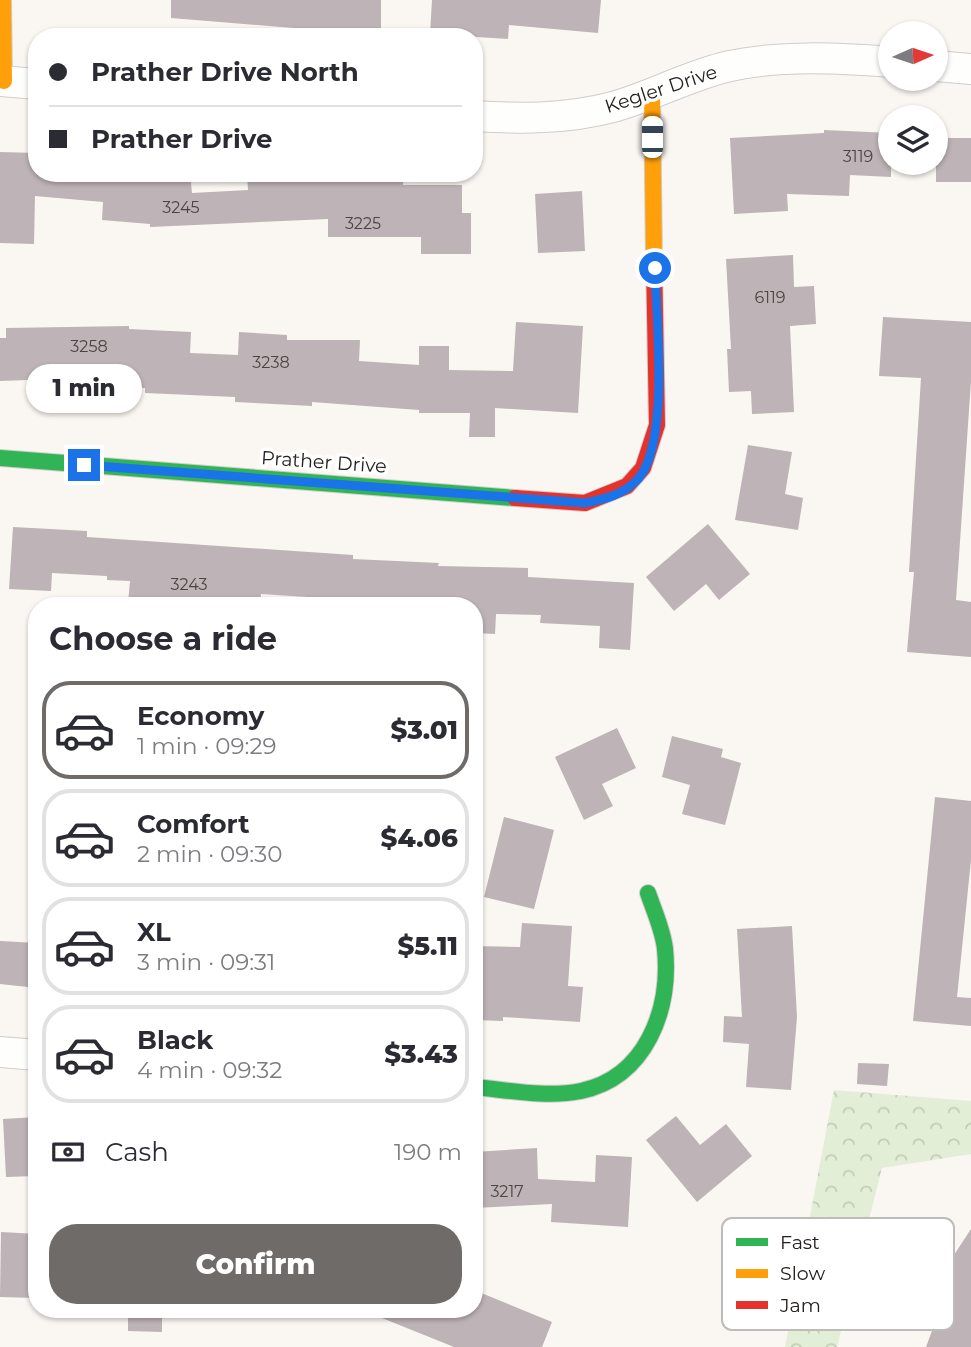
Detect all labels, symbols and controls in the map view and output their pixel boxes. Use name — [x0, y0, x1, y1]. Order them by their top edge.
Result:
north arrow — [878, 21, 948, 91]
map controls — [878, 21, 948, 175]
text: Prather Drive North — [91, 56, 359, 88]
street label: Kegler Drive — [602, 60, 720, 118]
button: layers — [878, 105, 948, 175]
car — [642, 116, 663, 158]
text: Prather Drive — [91, 123, 272, 155]
house number: 3119 — [843, 147, 873, 166]
house number: 3245 — [162, 198, 200, 217]
house number: 3225 — [345, 214, 381, 233]
route start — [639, 252, 671, 284]
house number: 6119 — [754, 288, 786, 307]
house number: 3258 — [70, 337, 108, 356]
house number: 3238 — [252, 353, 290, 372]
callout: 1 min — [26, 364, 142, 412]
text: 1 min — [52, 374, 116, 402]
street label: Prather Drive — [261, 446, 387, 478]
route end — [68, 449, 100, 481]
house number: 3243 — [170, 575, 208, 594]
text: Choose a ride — [49, 619, 277, 658]
icon: car — [53, 699, 116, 762]
text: Economy — [137, 700, 264, 732]
text: $3.01 — [390, 714, 458, 746]
text: 1 min · 09:29 — [137, 732, 277, 760]
icon: car — [53, 807, 116, 870]
text: Comfort — [137, 808, 249, 840]
text: $4.06 — [381, 822, 458, 854]
text: 2 min · 09:30 — [137, 840, 282, 868]
icon: car — [53, 915, 116, 978]
text: XL — [137, 916, 171, 948]
text: $5.11 — [397, 930, 458, 962]
text: 3 min · 09:31 — [137, 948, 275, 976]
icon: car — [53, 1023, 116, 1086]
text: Black — [137, 1024, 213, 1056]
text: $3.43 — [384, 1038, 458, 1070]
text: 4 min · 09:32 — [137, 1056, 282, 1084]
icon: cash — [49, 1133, 87, 1171]
text: Cash — [105, 1136, 169, 1168]
text: 190 m — [394, 1138, 462, 1166]
house number: 3217 — [490, 1182, 524, 1201]
legend — [722, 1218, 954, 1330]
button: Confirm — [49, 1224, 462, 1304]
text: Fast — [780, 1231, 820, 1254]
text: Slow — [780, 1262, 825, 1285]
text: Jam — [779, 1294, 821, 1317]

